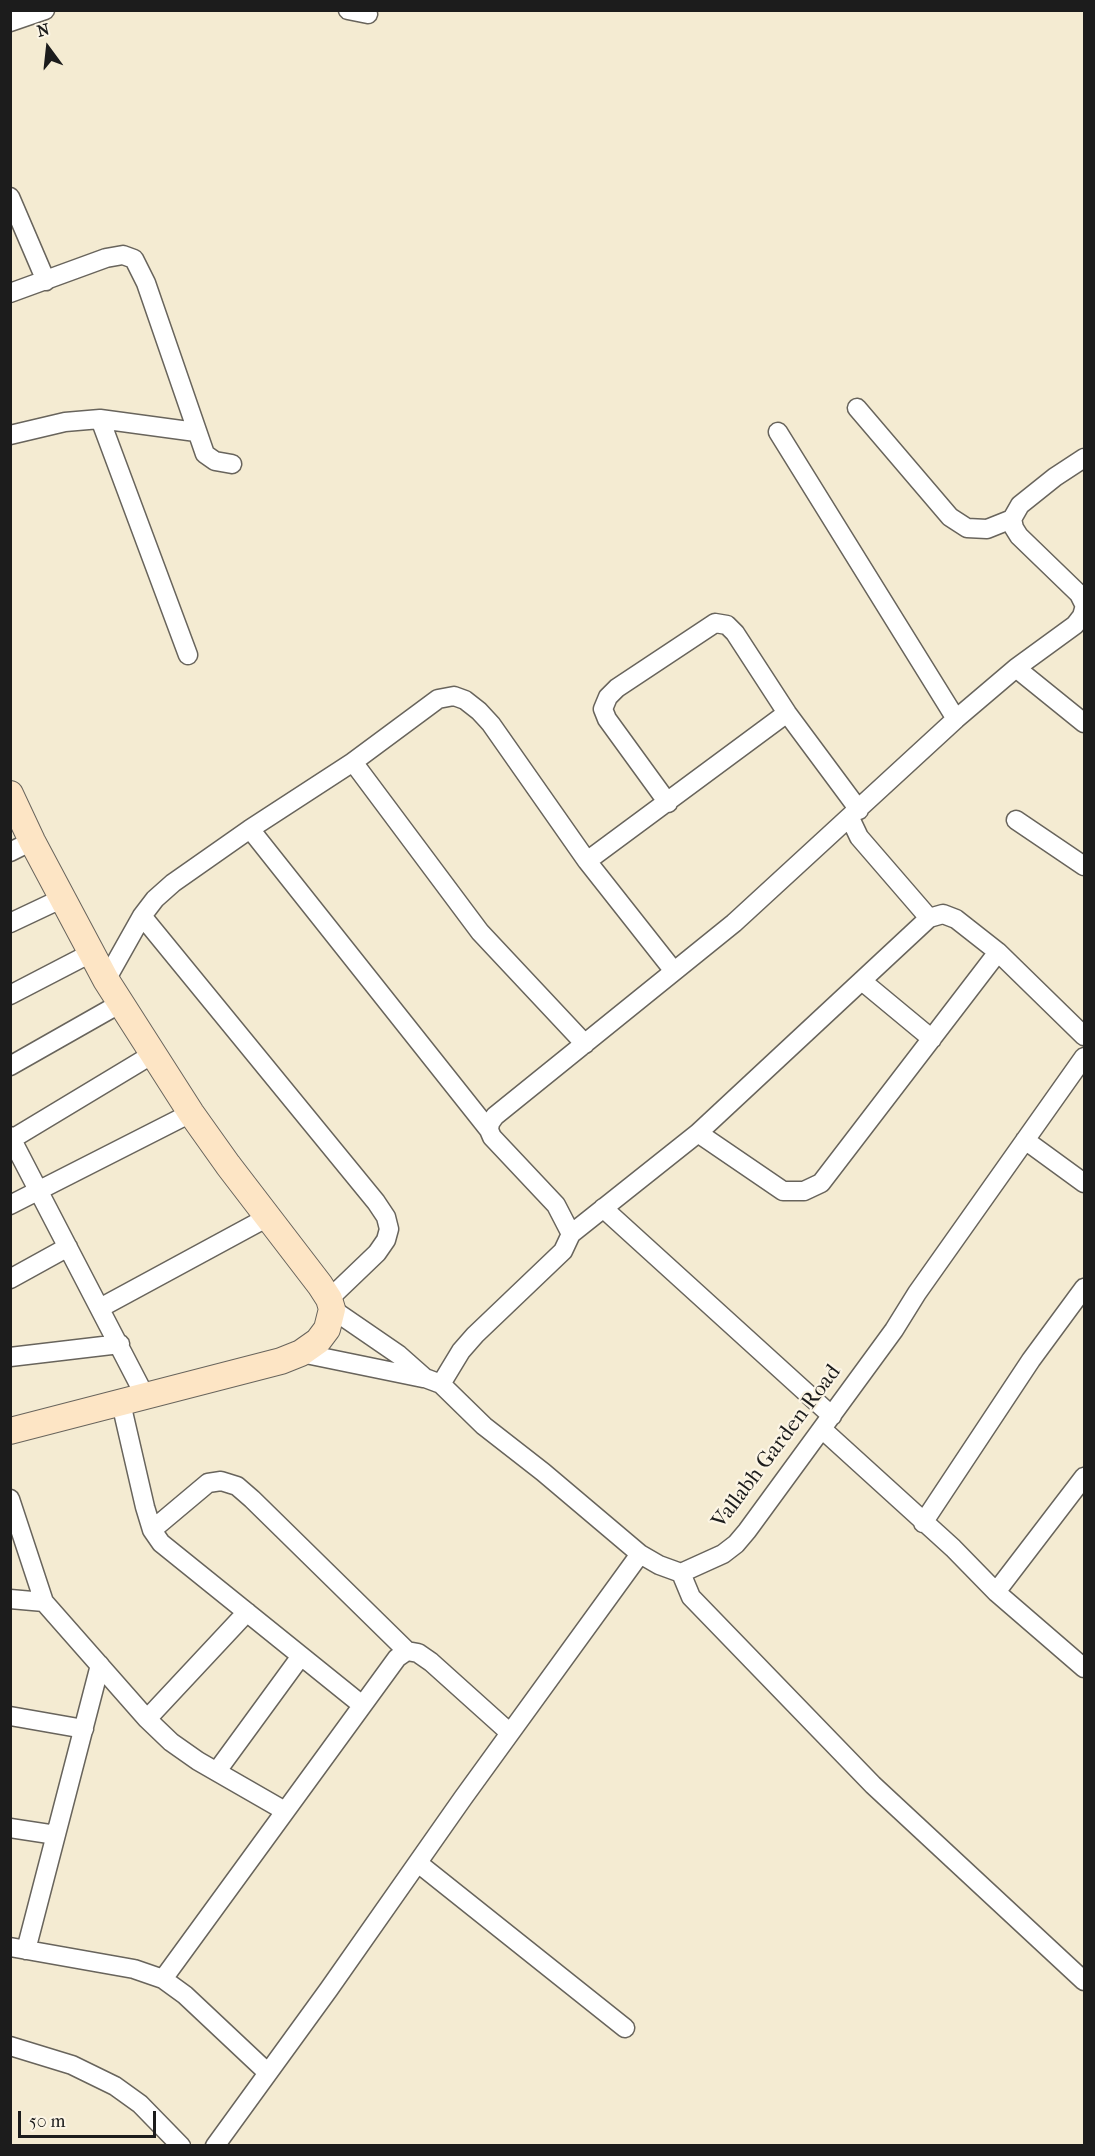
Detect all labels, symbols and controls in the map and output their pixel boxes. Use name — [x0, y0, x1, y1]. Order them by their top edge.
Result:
north arrow — [18, 18, 78, 78]
text: N — [35, 19, 52, 41]
street label: Vallabh Garden Road — [707, 1360, 847, 1534]
scale bar — [21, 2099, 159, 2137]
text: 50 m — [29, 2111, 65, 2132]

